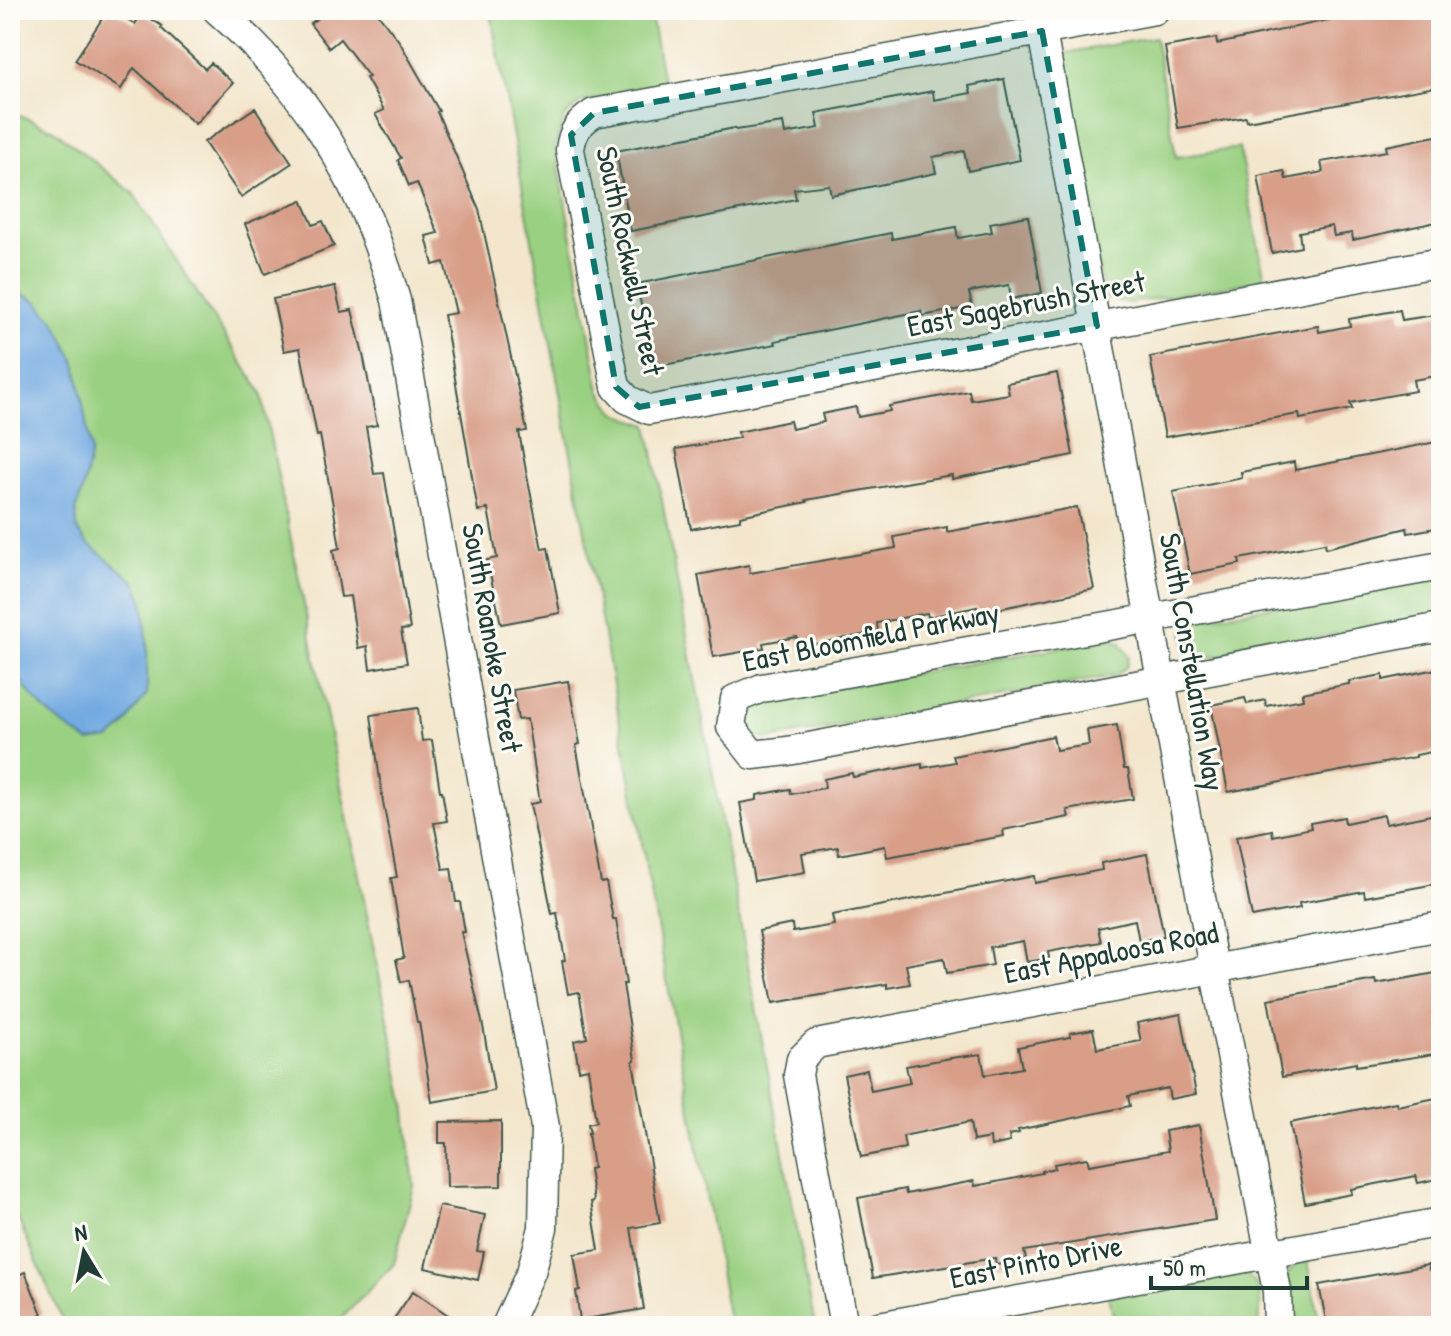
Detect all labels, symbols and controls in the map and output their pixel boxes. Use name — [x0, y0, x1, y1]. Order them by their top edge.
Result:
street label: South Rockwell Street — [587, 143, 675, 380]
street label: East Sagebrush Street — [903, 260, 1149, 346]
street label: South Roanoke Street — [453, 520, 533, 756]
street label: South Constellation Way — [1151, 530, 1235, 794]
street label: East Bloomfield Parkway — [739, 592, 1003, 681]
street label: East Appaloosa Road — [1000, 912, 1222, 992]
north arrow — [44, 1212, 124, 1292]
text: N — [72, 1216, 89, 1248]
street label: East Pinto Drive — [946, 1225, 1125, 1297]
scale bar — [1151, 1240, 1307, 1290]
text: 50 m — [1163, 1251, 1206, 1283]

